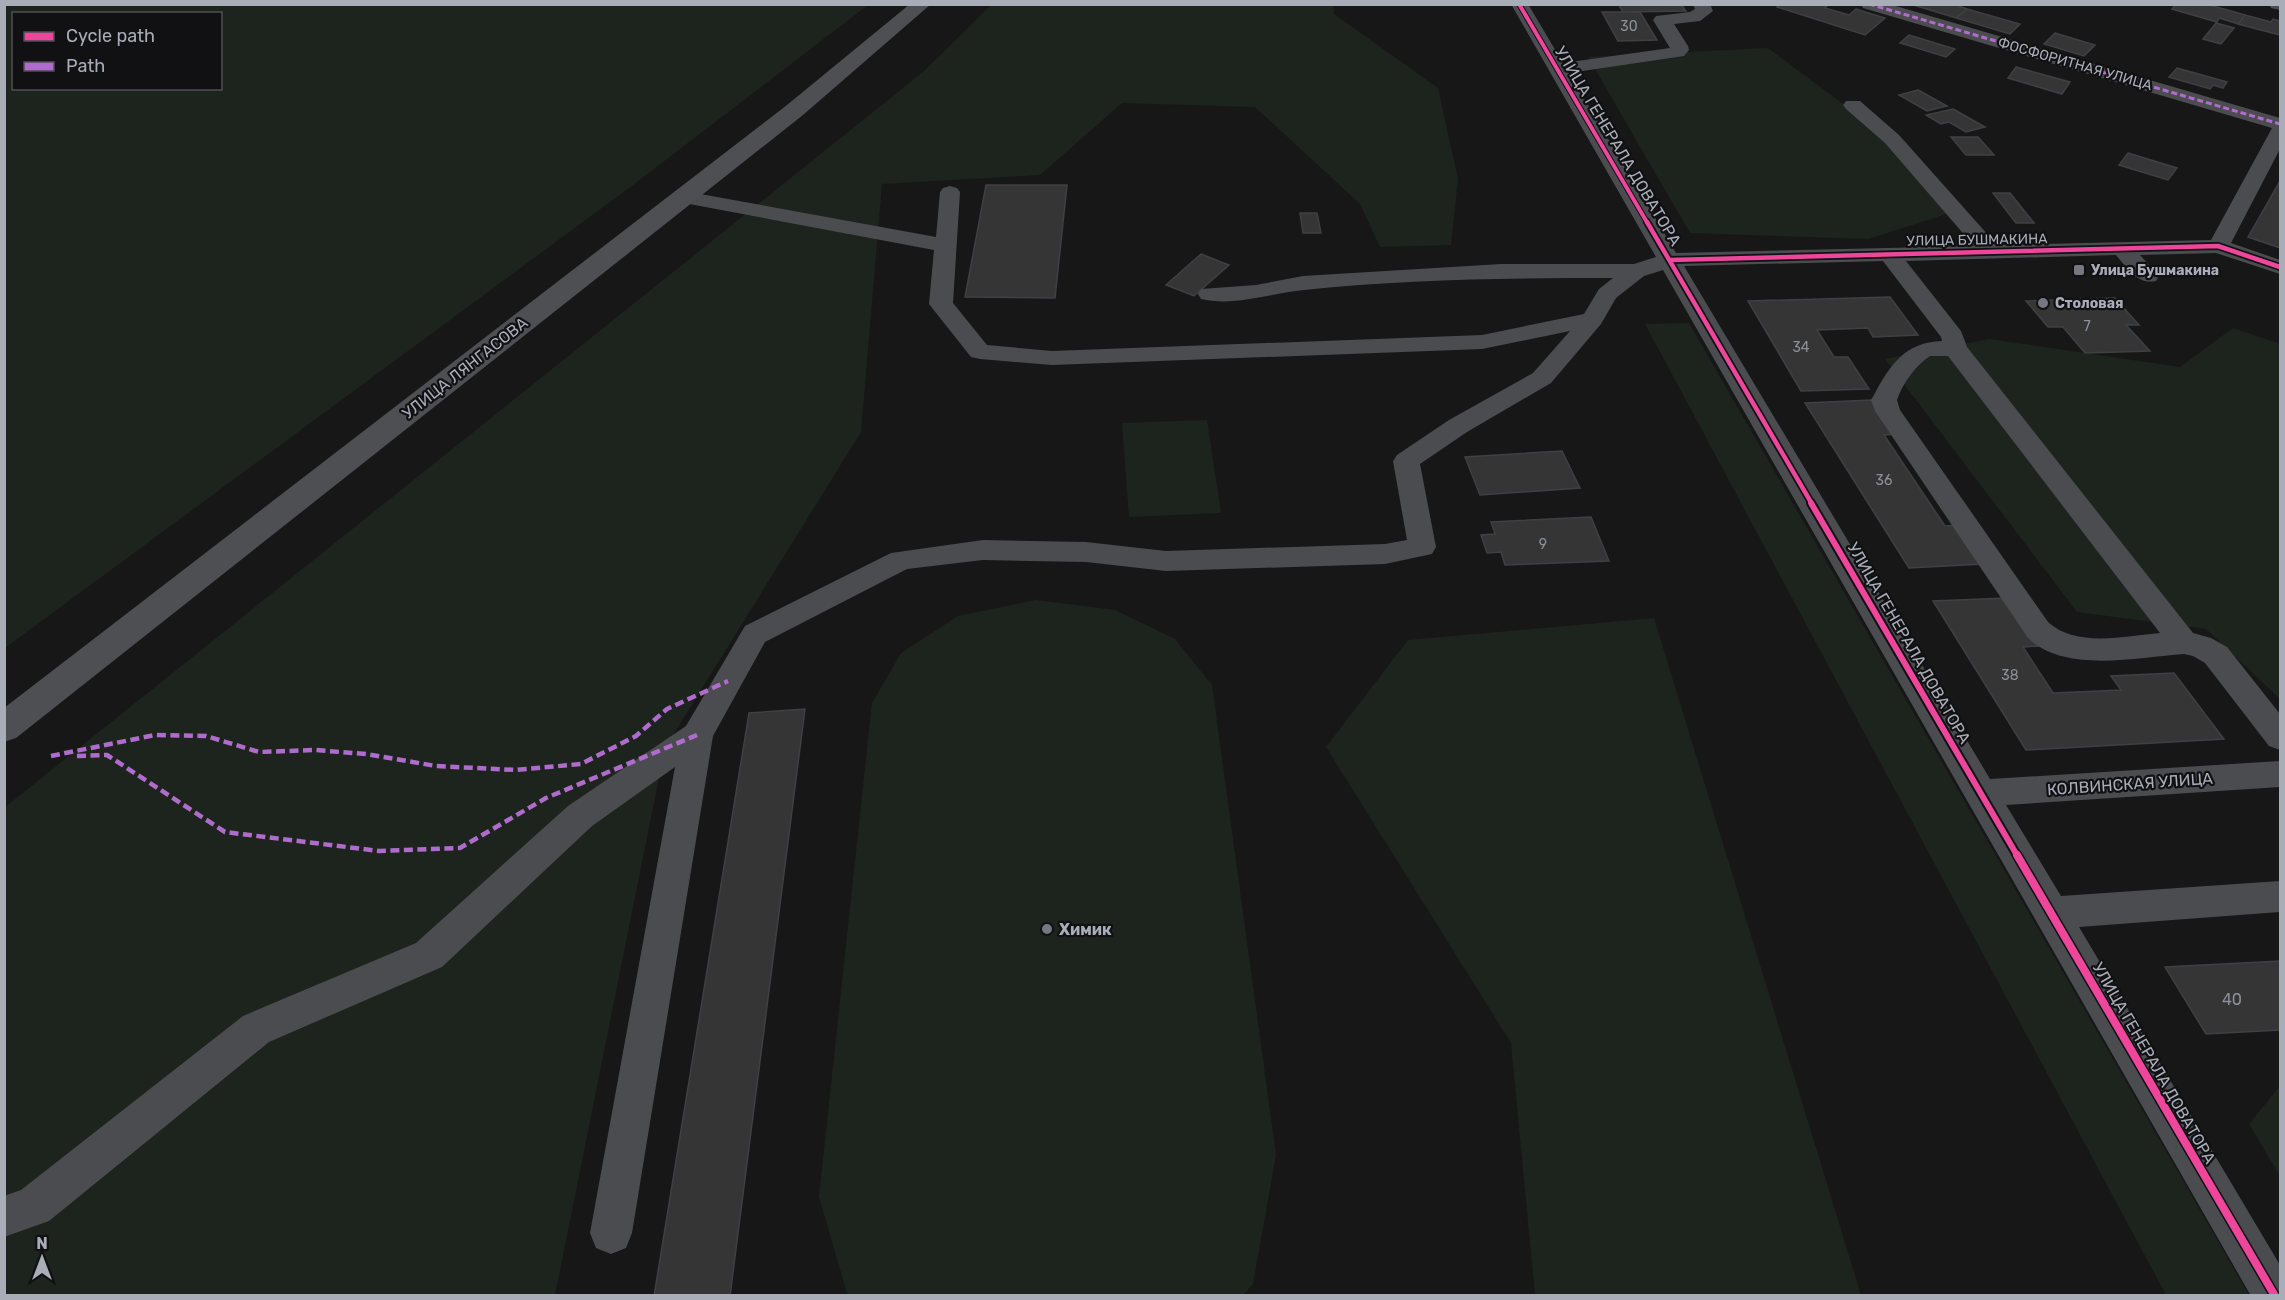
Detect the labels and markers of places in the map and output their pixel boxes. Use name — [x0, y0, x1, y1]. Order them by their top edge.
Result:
place label: Улица Бушмакина — [2091, 262, 2219, 279]
marker: Улица Бушмакина — [2072, 263, 2086, 277]
place label: Столовая — [2055, 295, 2123, 312]
marker: Столовая — [2036, 296, 2050, 310]
place label: Химик — [1059, 920, 1112, 939]
marker: Химик — [1040, 922, 1054, 936]

